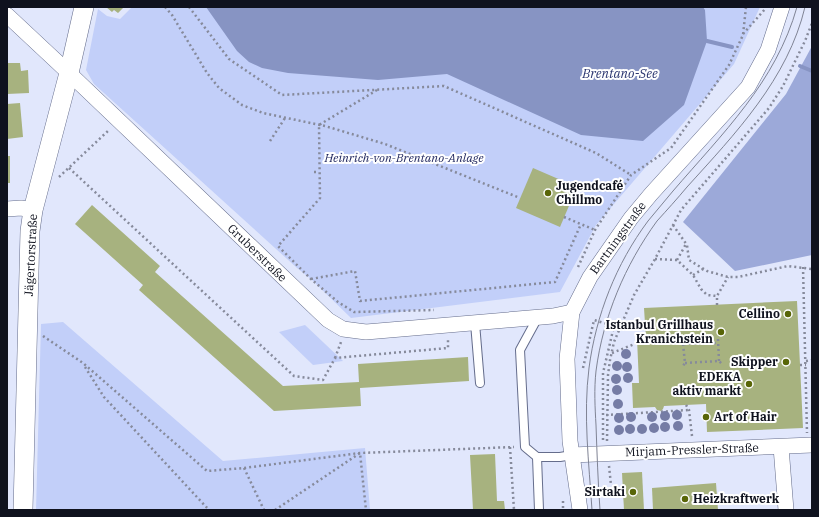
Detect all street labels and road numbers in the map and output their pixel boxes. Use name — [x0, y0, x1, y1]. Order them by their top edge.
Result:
street label: Bartningstraße — [586, 199, 649, 277]
street label: Jägertorstraße — [21, 213, 40, 297]
street label: Gruberstraße — [225, 221, 290, 285]
street label: Mirjam-Pressler-Straße — [625, 440, 759, 459]

